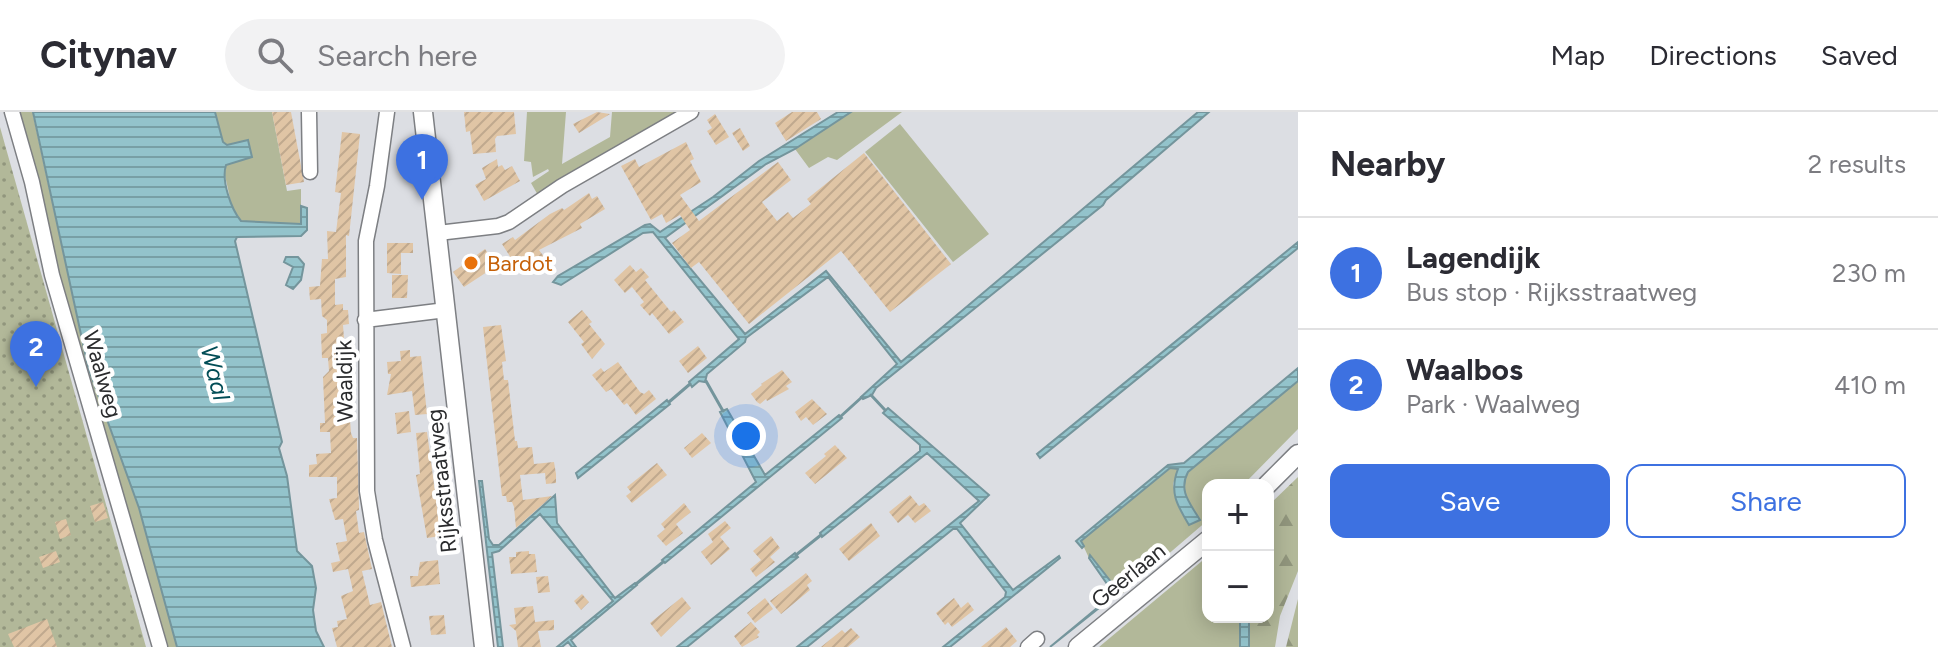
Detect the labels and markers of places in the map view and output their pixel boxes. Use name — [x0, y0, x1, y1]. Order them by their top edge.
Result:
pin: 1 — [396, 134, 448, 200]
place label: Bardot — [487, 250, 553, 277]
marker: Bardot — [462, 254, 480, 272]
pin: 2 — [10, 321, 62, 387]

